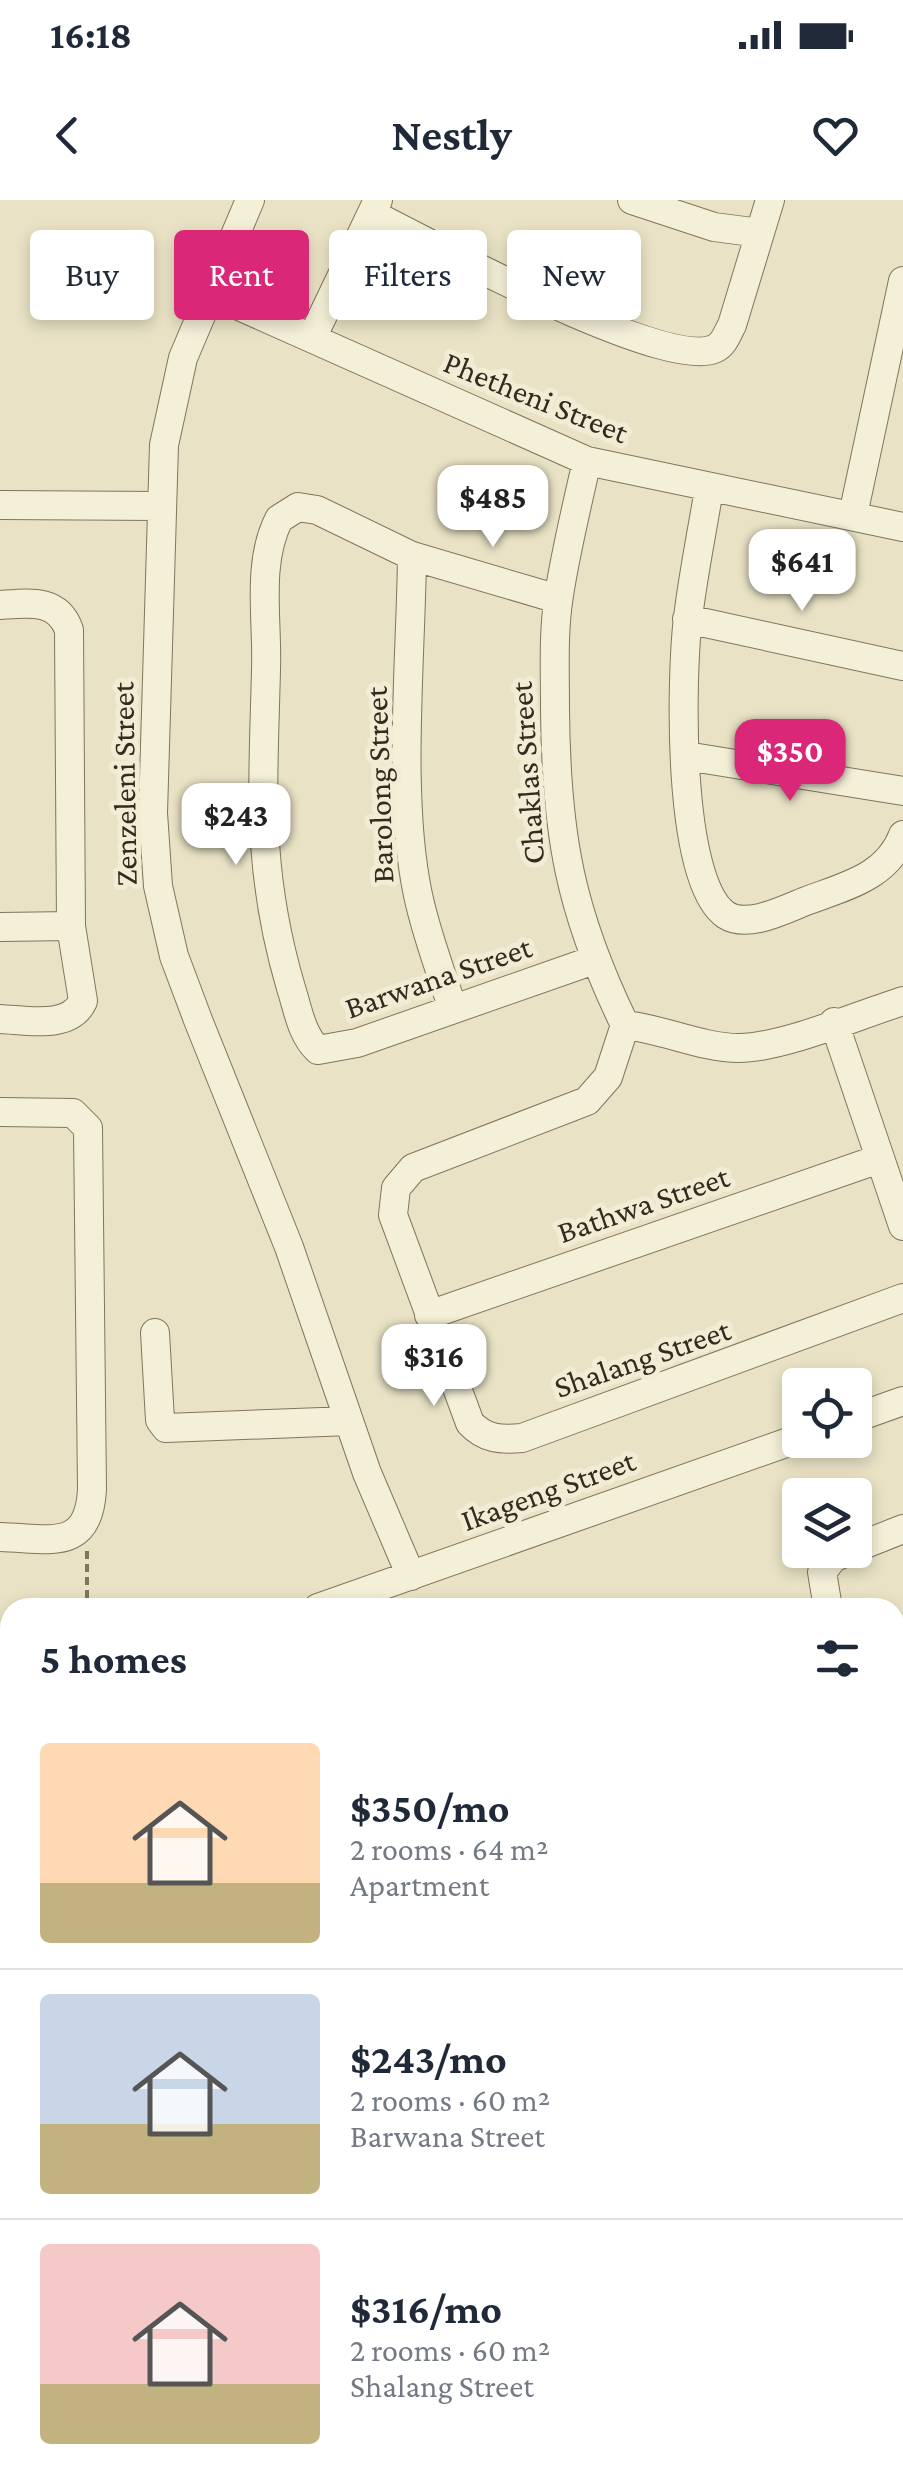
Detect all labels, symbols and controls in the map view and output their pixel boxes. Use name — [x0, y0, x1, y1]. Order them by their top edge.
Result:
text: 16:18 — [50, 14, 132, 56]
icon: back — [40, 108, 95, 163]
icon: heart — [808, 108, 863, 163]
text: Nestly — [391, 110, 512, 160]
chip: Buy — [30, 230, 154, 320]
chip: Rent — [174, 230, 309, 320]
chip: Filters — [329, 230, 487, 320]
chip: New — [507, 230, 641, 320]
street label: Phetheni Street — [439, 344, 634, 450]
pin: $485 — [434, 465, 552, 550]
text: $485 — [459, 479, 527, 515]
pin: $641 — [743, 529, 861, 614]
text: $641 — [771, 543, 833, 579]
street label: Chaklas Street — [503, 680, 551, 865]
street label: Zenzeleni Street — [104, 681, 144, 887]
street label: Barolong Street — [358, 686, 400, 884]
pin: $350 — [731, 719, 849, 804]
text: $350 — [757, 733, 823, 769]
pin: $243 — [177, 783, 295, 868]
text: $243 — [204, 797, 268, 833]
street label: Barwana Street — [340, 928, 536, 1026]
street label: Bathwa Street — [552, 1158, 734, 1250]
street label: Shalang Street — [549, 1311, 735, 1405]
pin: $316 — [375, 1324, 493, 1409]
text: $316 — [403, 1338, 465, 1374]
map controls — [782, 1368, 872, 1568]
button: locate — [782, 1368, 872, 1458]
street label: Ikageng Street — [456, 1442, 640, 1538]
button: layers — [782, 1478, 872, 1568]
icon: filters — [810, 1631, 865, 1686]
text: 5 homes — [40, 1635, 187, 1682]
icon: home — [120, 1783, 240, 1903]
text: $350/mo — [350, 1784, 510, 1831]
text: 2 rooms · 64 m² — [350, 1831, 548, 1867]
text: Apartment — [350, 1867, 489, 1903]
icon: home — [120, 2034, 240, 2154]
text: $243/mo — [350, 2035, 507, 2082]
text: 2 rooms · 60 m² — [350, 2082, 550, 2118]
text: Barwana Street — [350, 2118, 545, 2154]
icon: home — [120, 2284, 240, 2404]
text: $316/mo — [350, 2285, 502, 2332]
text: 2 rooms · 60 m² — [350, 2332, 550, 2368]
text: Shalang Street — [350, 2368, 534, 2404]

